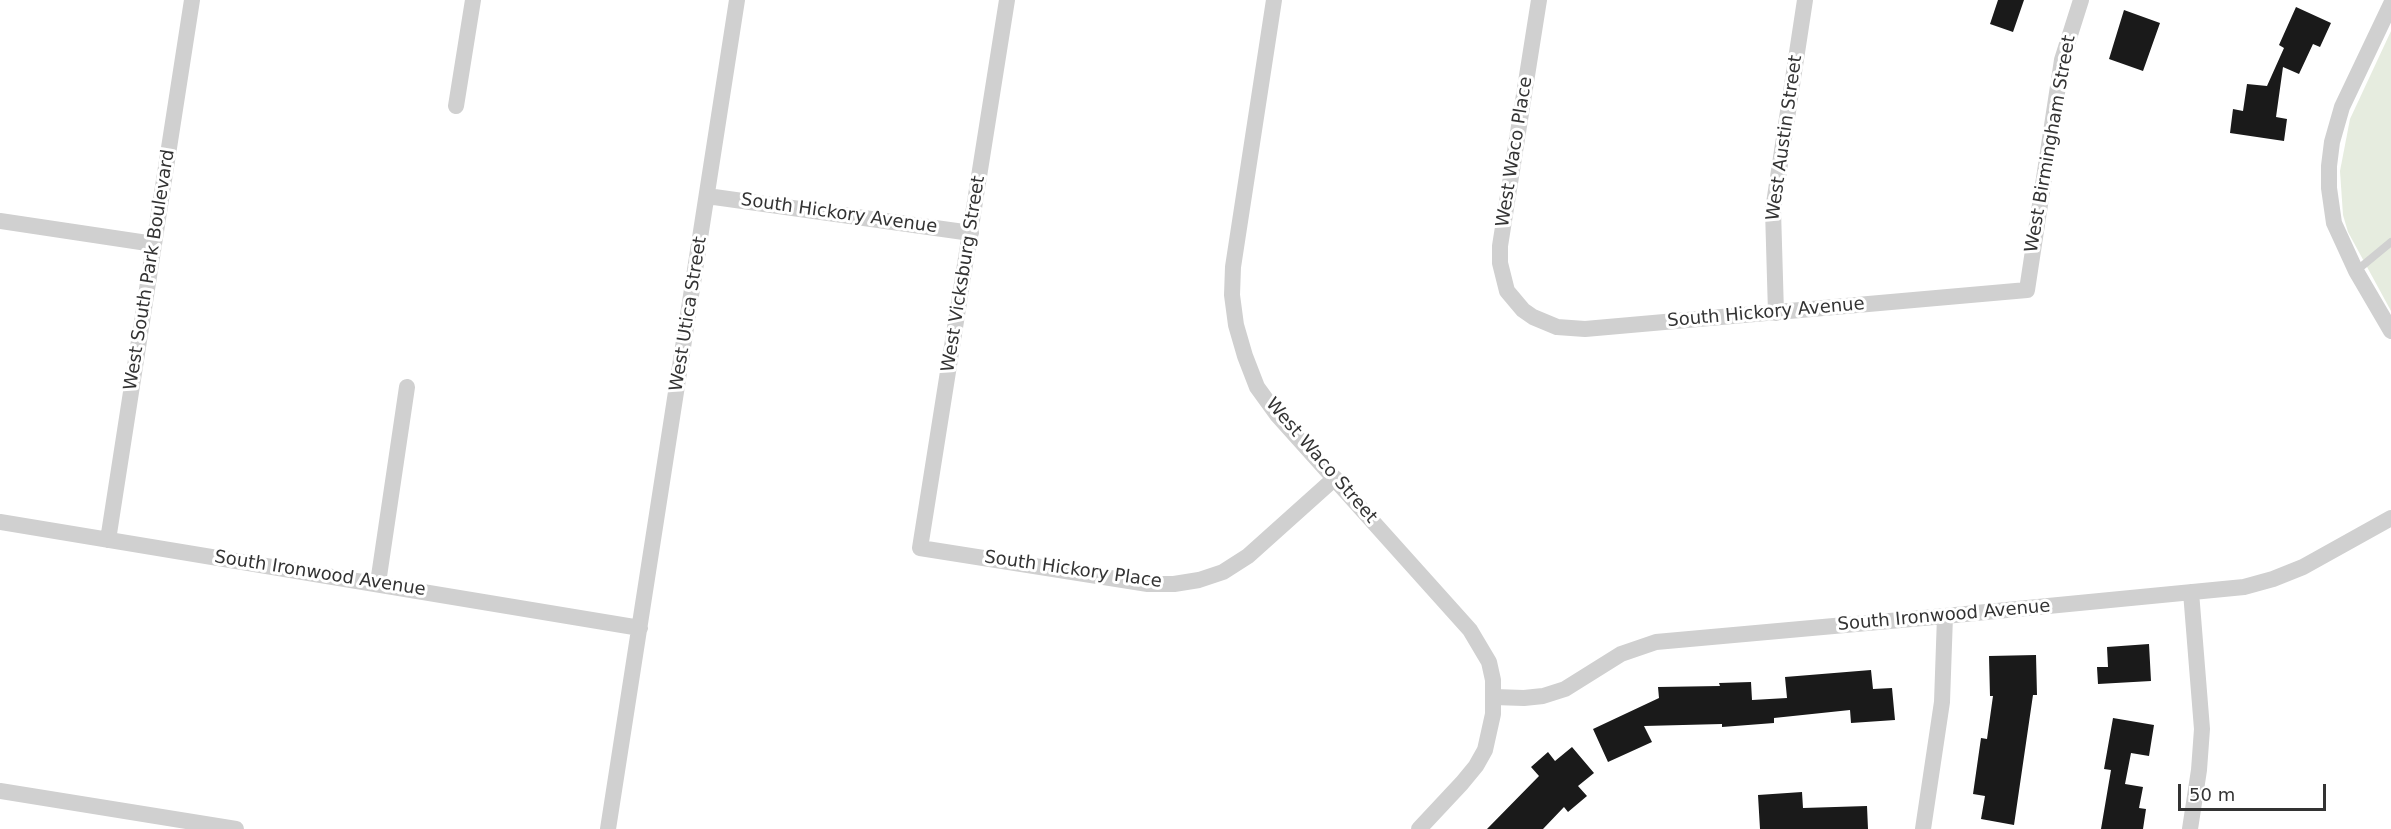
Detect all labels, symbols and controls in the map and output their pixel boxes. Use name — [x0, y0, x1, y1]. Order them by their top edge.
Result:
street label: West Birmingham Street — [2021, 34, 2081, 254]
street label: West Austin Street — [1763, 54, 1807, 222]
street label: West Waco Place — [1492, 75, 1538, 229]
street label: West South Park Boulevard — [120, 148, 180, 392]
street label: West Vicksburg Street — [938, 174, 990, 374]
street label: South Hickory Avenue — [740, 190, 938, 238]
street label: West Utica Street — [666, 235, 712, 393]
street label: South Hickory Avenue — [1666, 294, 1866, 332]
street label: West Waco Street — [1261, 394, 1381, 528]
street label: South Ironwood Avenue — [213, 547, 427, 601]
street label: South Hickory Place — [983, 547, 1163, 593]
street label: South Ironwood Avenue — [1837, 596, 2051, 636]
scale bar — [2181, 772, 2330, 810]
text: 50 m — [2189, 784, 2235, 805]

